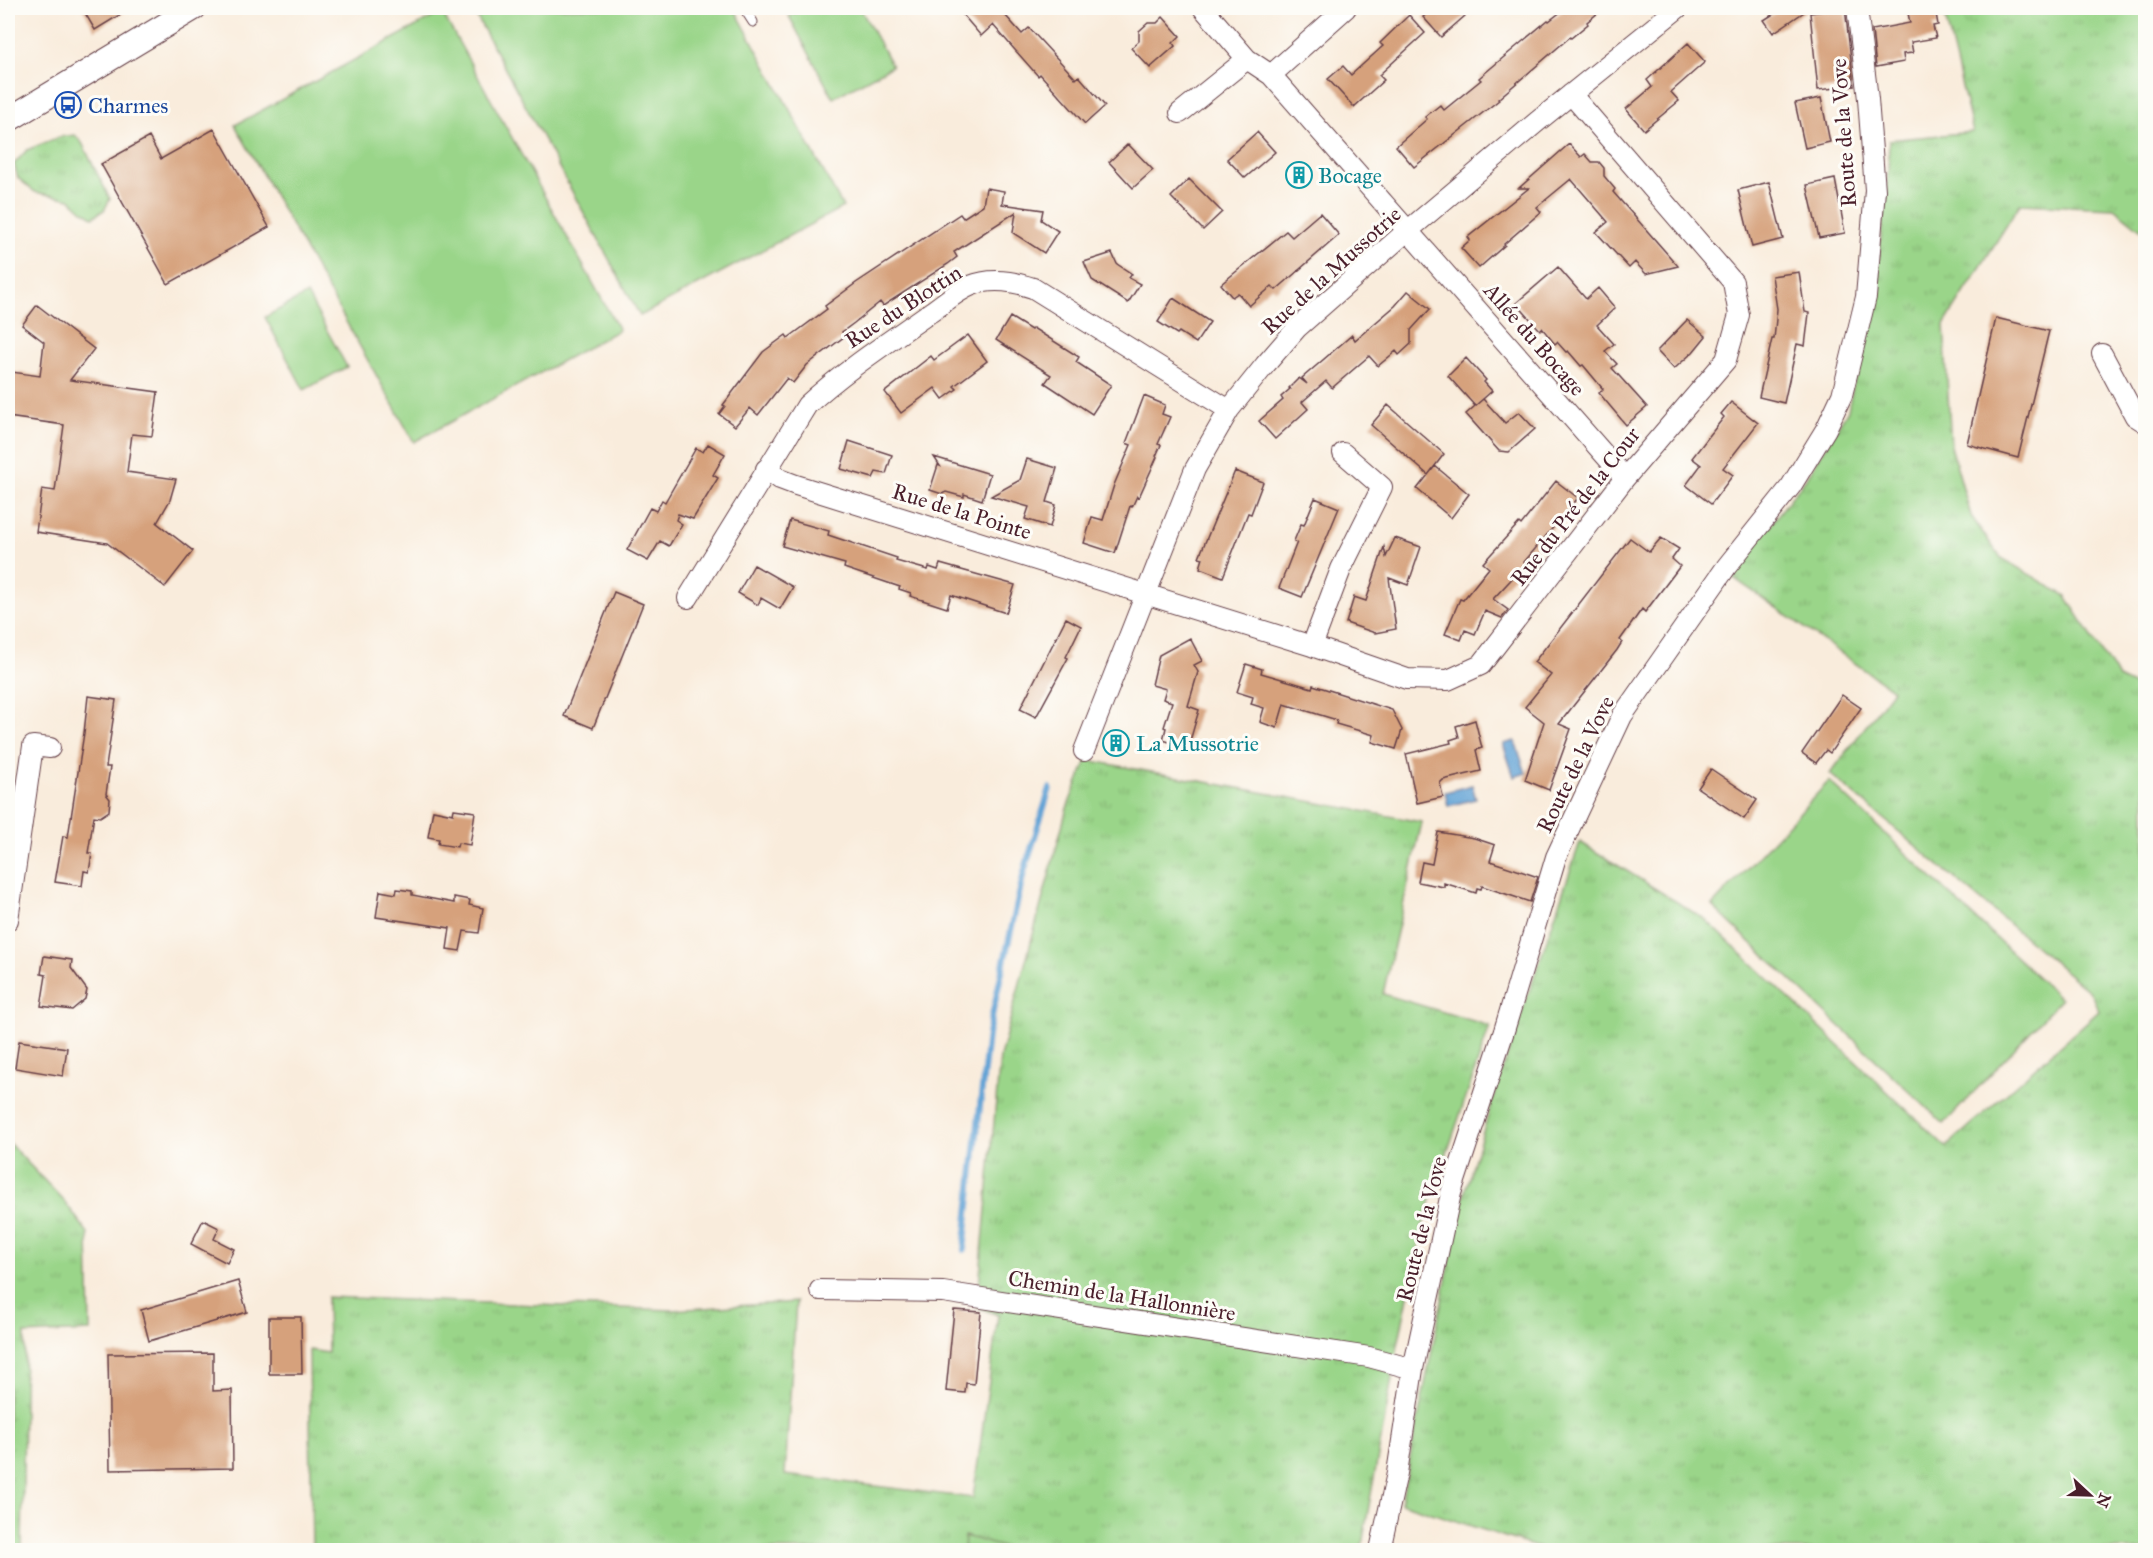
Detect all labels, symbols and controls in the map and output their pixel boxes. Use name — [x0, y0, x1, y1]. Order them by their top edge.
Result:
street label: Route de la Vove — [1825, 58, 1862, 208]
bus stop icon: Charmes — [53, 90, 83, 120]
place label: Charmes — [88, 92, 168, 119]
building icon: Bocage — [1284, 160, 1314, 190]
place label: Bocage — [1318, 162, 1382, 189]
street label: Rue de la Mussotrie — [1256, 201, 1407, 340]
street label: Rue du Blottin — [840, 259, 967, 354]
street label: Allée du Bocage — [1478, 277, 1591, 401]
street label: Rue du Pré de la Cour — [1505, 421, 1646, 591]
street label: Rue de la Pointe — [889, 478, 1035, 545]
street label: Route de la Vove — [1531, 691, 1620, 837]
building icon: La Mussotrie — [1101, 728, 1131, 758]
place label: La Mussotrie — [1136, 730, 1259, 757]
street label: Route de la Vove — [1390, 1153, 1453, 1305]
street label: Chemin de la Hallonnière — [1006, 1264, 1238, 1327]
north arrow — [2060, 1465, 2120, 1525]
text: N — [2092, 1491, 2115, 1511]

